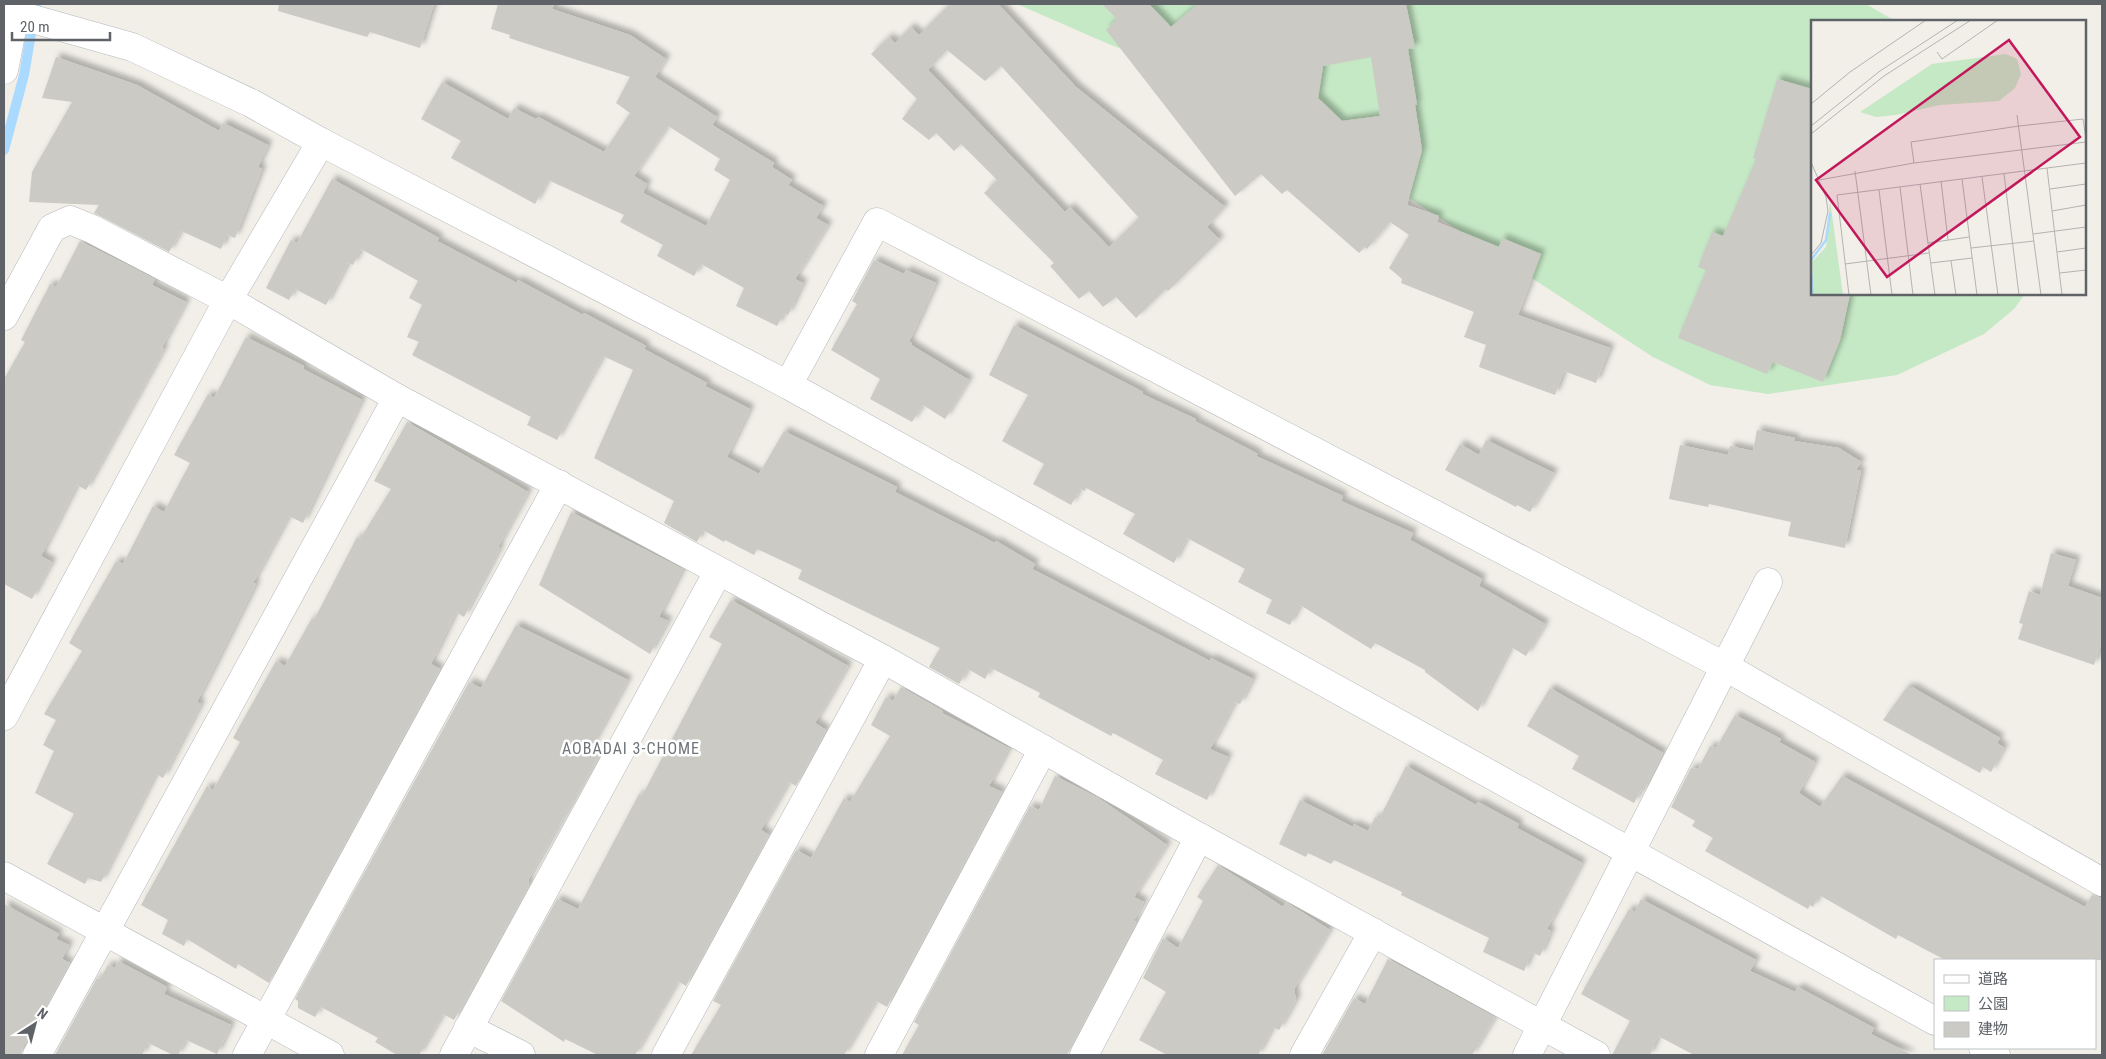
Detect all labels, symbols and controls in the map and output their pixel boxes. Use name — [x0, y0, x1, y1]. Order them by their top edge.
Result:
scale bar — [12, 10, 110, 42]
text: 20 m — [20, 18, 50, 36]
inset map — [1811, 20, 2086, 295]
district label: AOBADAI 3-CHOME — [562, 739, 700, 758]
legend — [1934, 959, 2096, 1049]
text: 道路 — [1978, 970, 2008, 988]
text: 公園 — [1978, 995, 2008, 1013]
north arrow — [10, 999, 60, 1049]
text: N — [34, 1004, 51, 1022]
text: 建物 — [1978, 1020, 2008, 1038]

